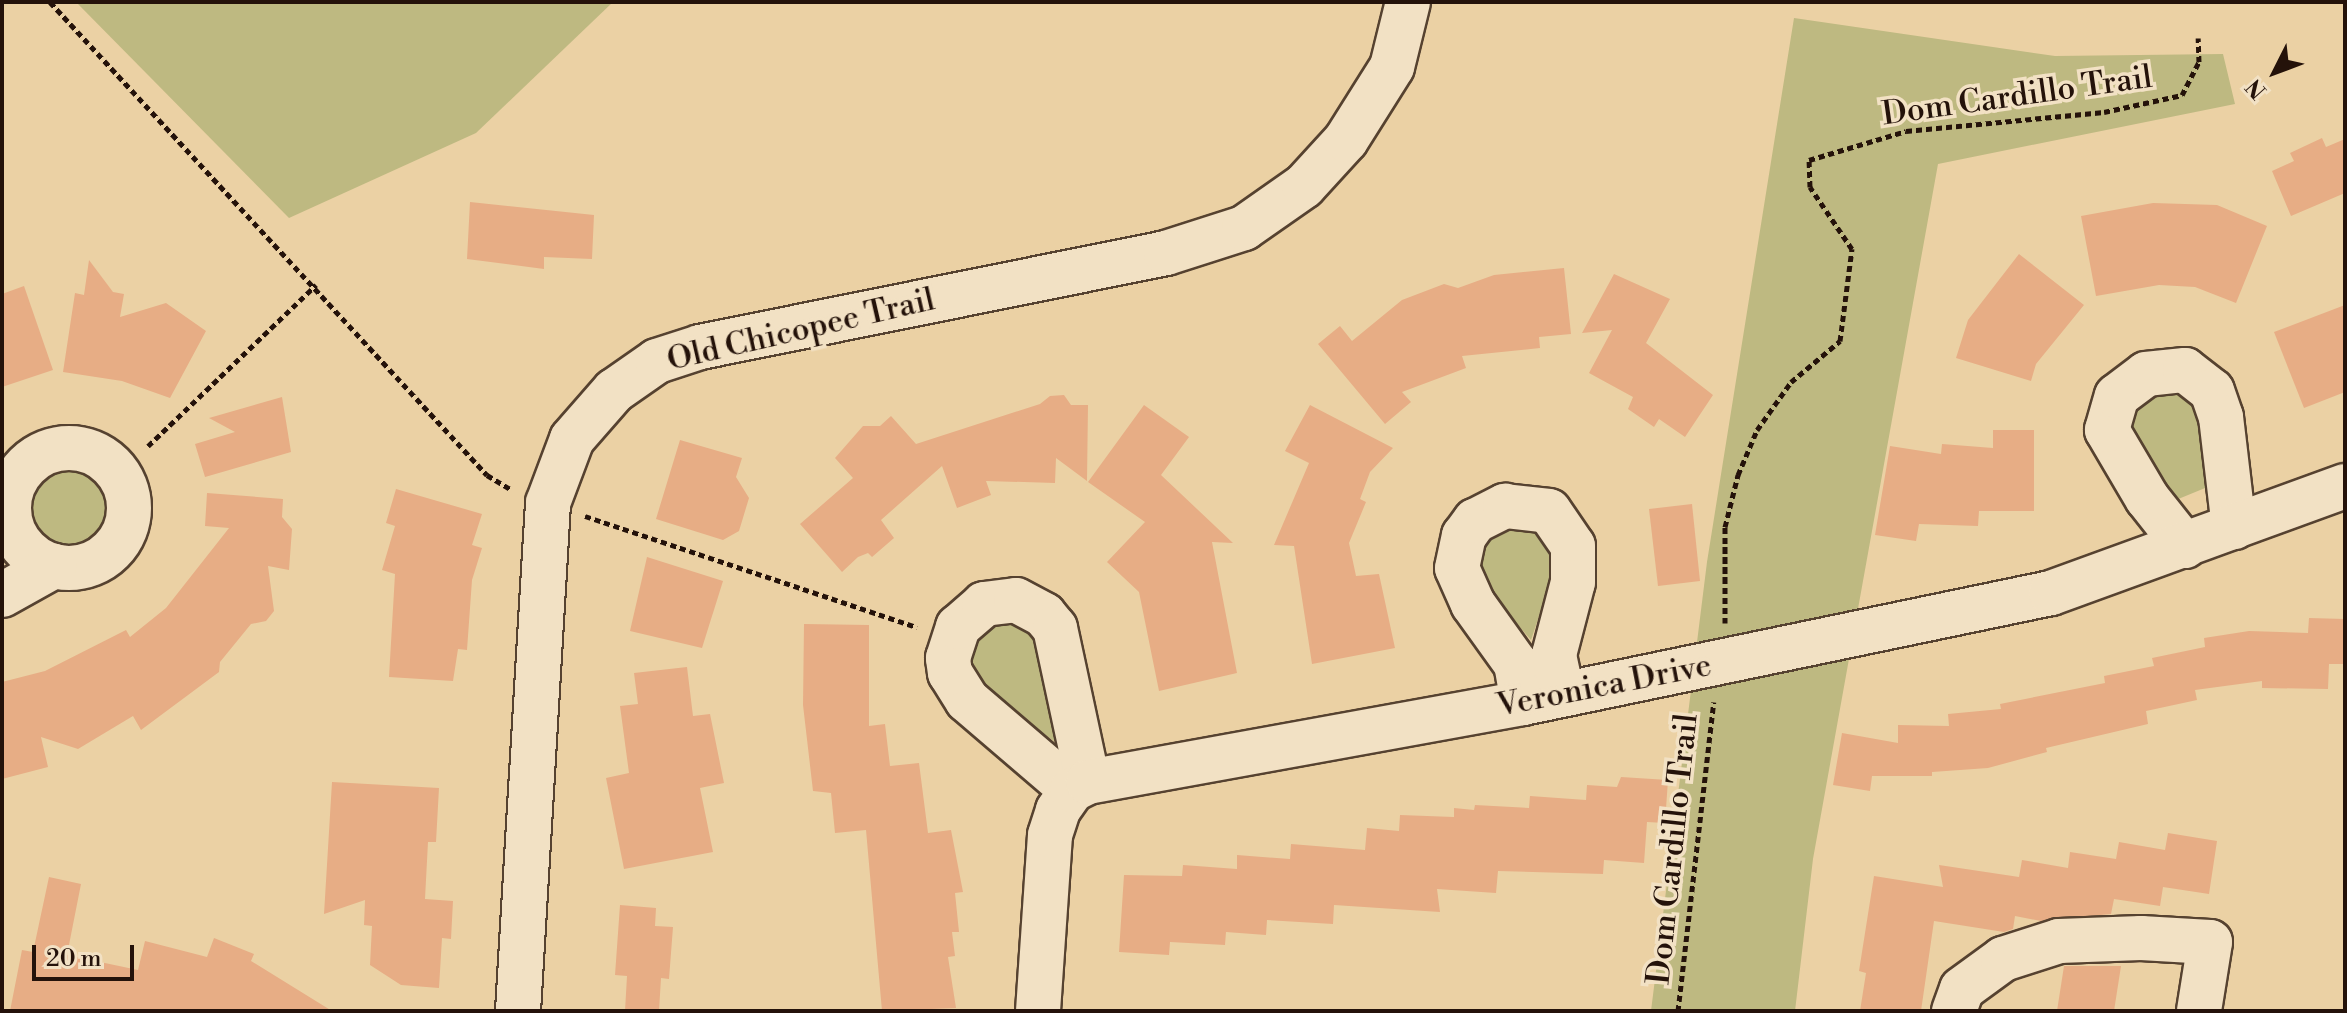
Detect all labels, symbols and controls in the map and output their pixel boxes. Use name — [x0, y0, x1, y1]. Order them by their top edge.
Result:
north arrow — [2235, 32, 2315, 112]
street label: Dom Cardillo Trail — [1879, 58, 2155, 134]
text: N — [2241, 73, 2273, 104]
street label: Old Chicopee Trail — [663, 281, 939, 379]
street label: Veronica Drive — [1493, 646, 1715, 726]
street label: Dom Cardillo Trail — [1640, 711, 1706, 987]
scale bar — [36, 929, 138, 979]
text: 20 m — [46, 944, 102, 974]

